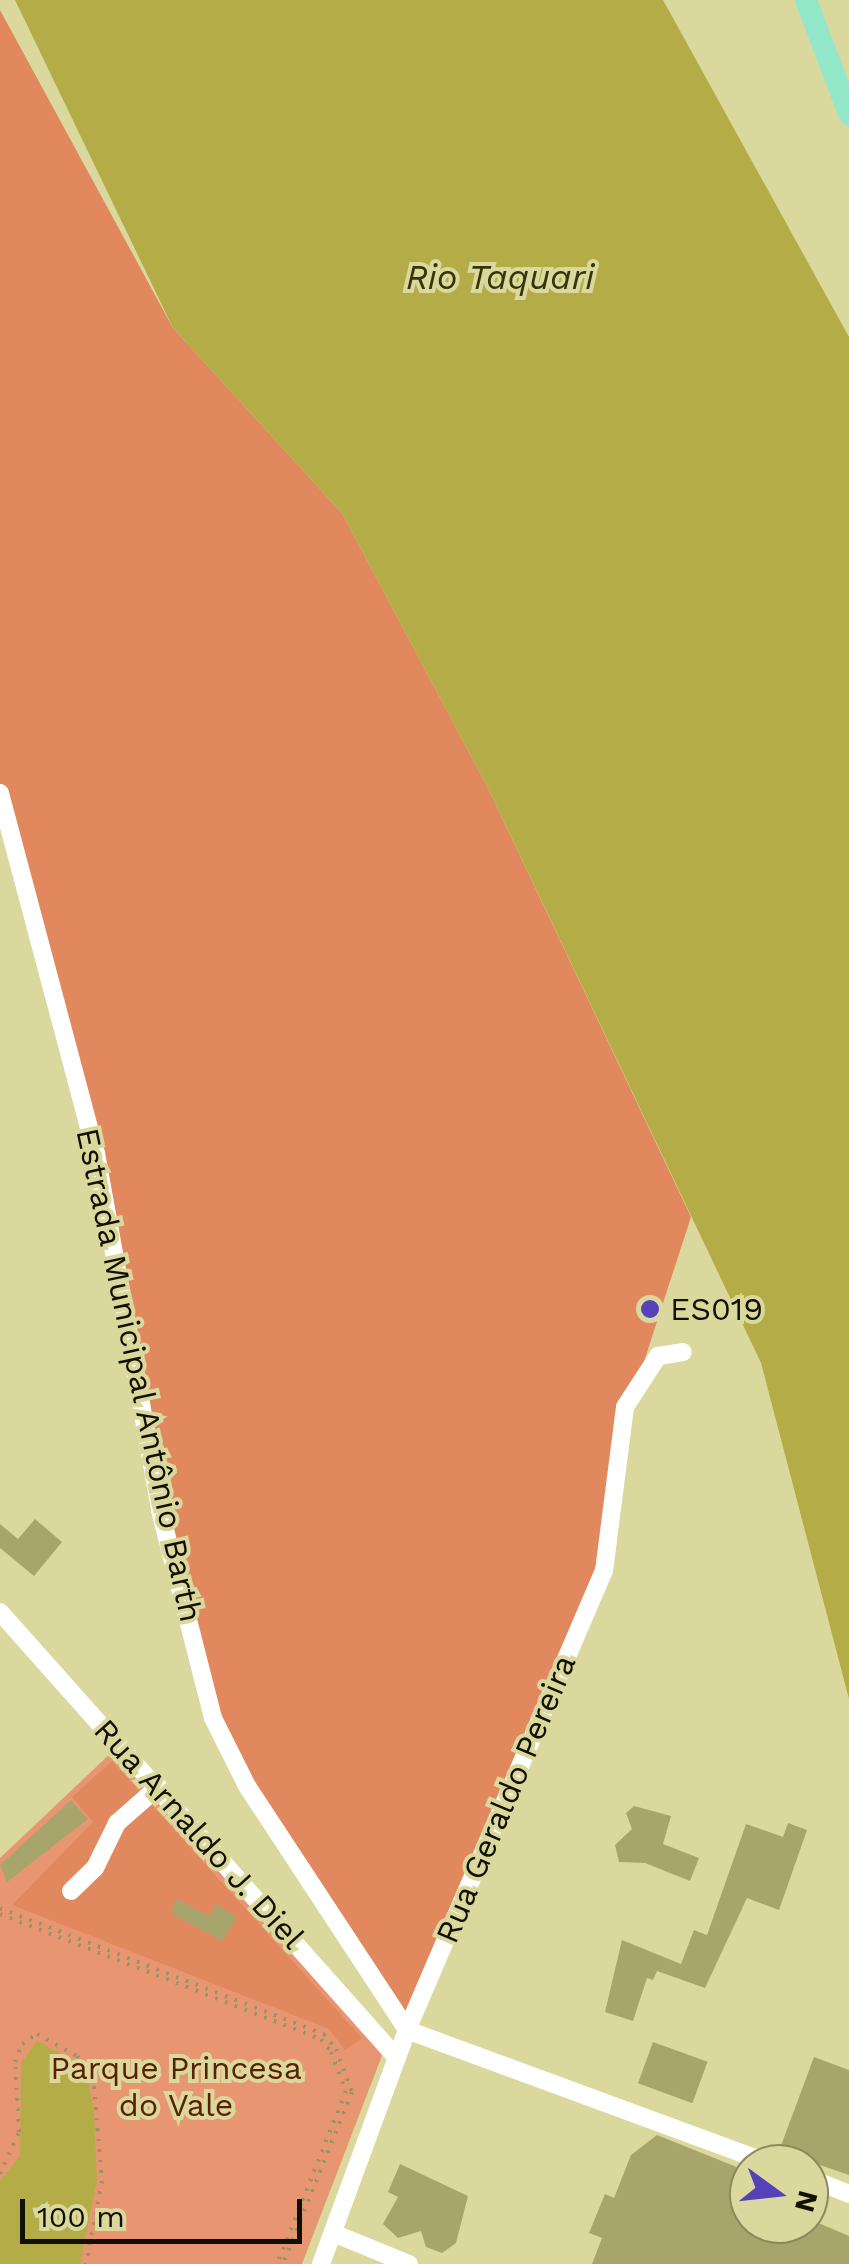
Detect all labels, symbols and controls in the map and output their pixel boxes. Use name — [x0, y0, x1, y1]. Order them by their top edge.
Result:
water label: Rio Taquari — [405, 256, 595, 298]
street label: Estrada Municipal Antônio Barth — [68, 1123, 210, 1627]
place label: ES019 — [670, 1290, 763, 1328]
marker: ES019 — [639, 1298, 661, 1320]
street label: Rua Geraldo Pereira — [428, 1649, 584, 1949]
street label: Rua Arnaldo J. Diel — [85, 1710, 313, 1958]
park label: Parque Princesa do Vale — [50, 2050, 302, 2125]
north arrow — [729, 2144, 829, 2244]
scale bar — [25, 2179, 308, 2241]
text: N — [788, 2187, 825, 2216]
text: 100 m — [37, 2199, 125, 2234]

